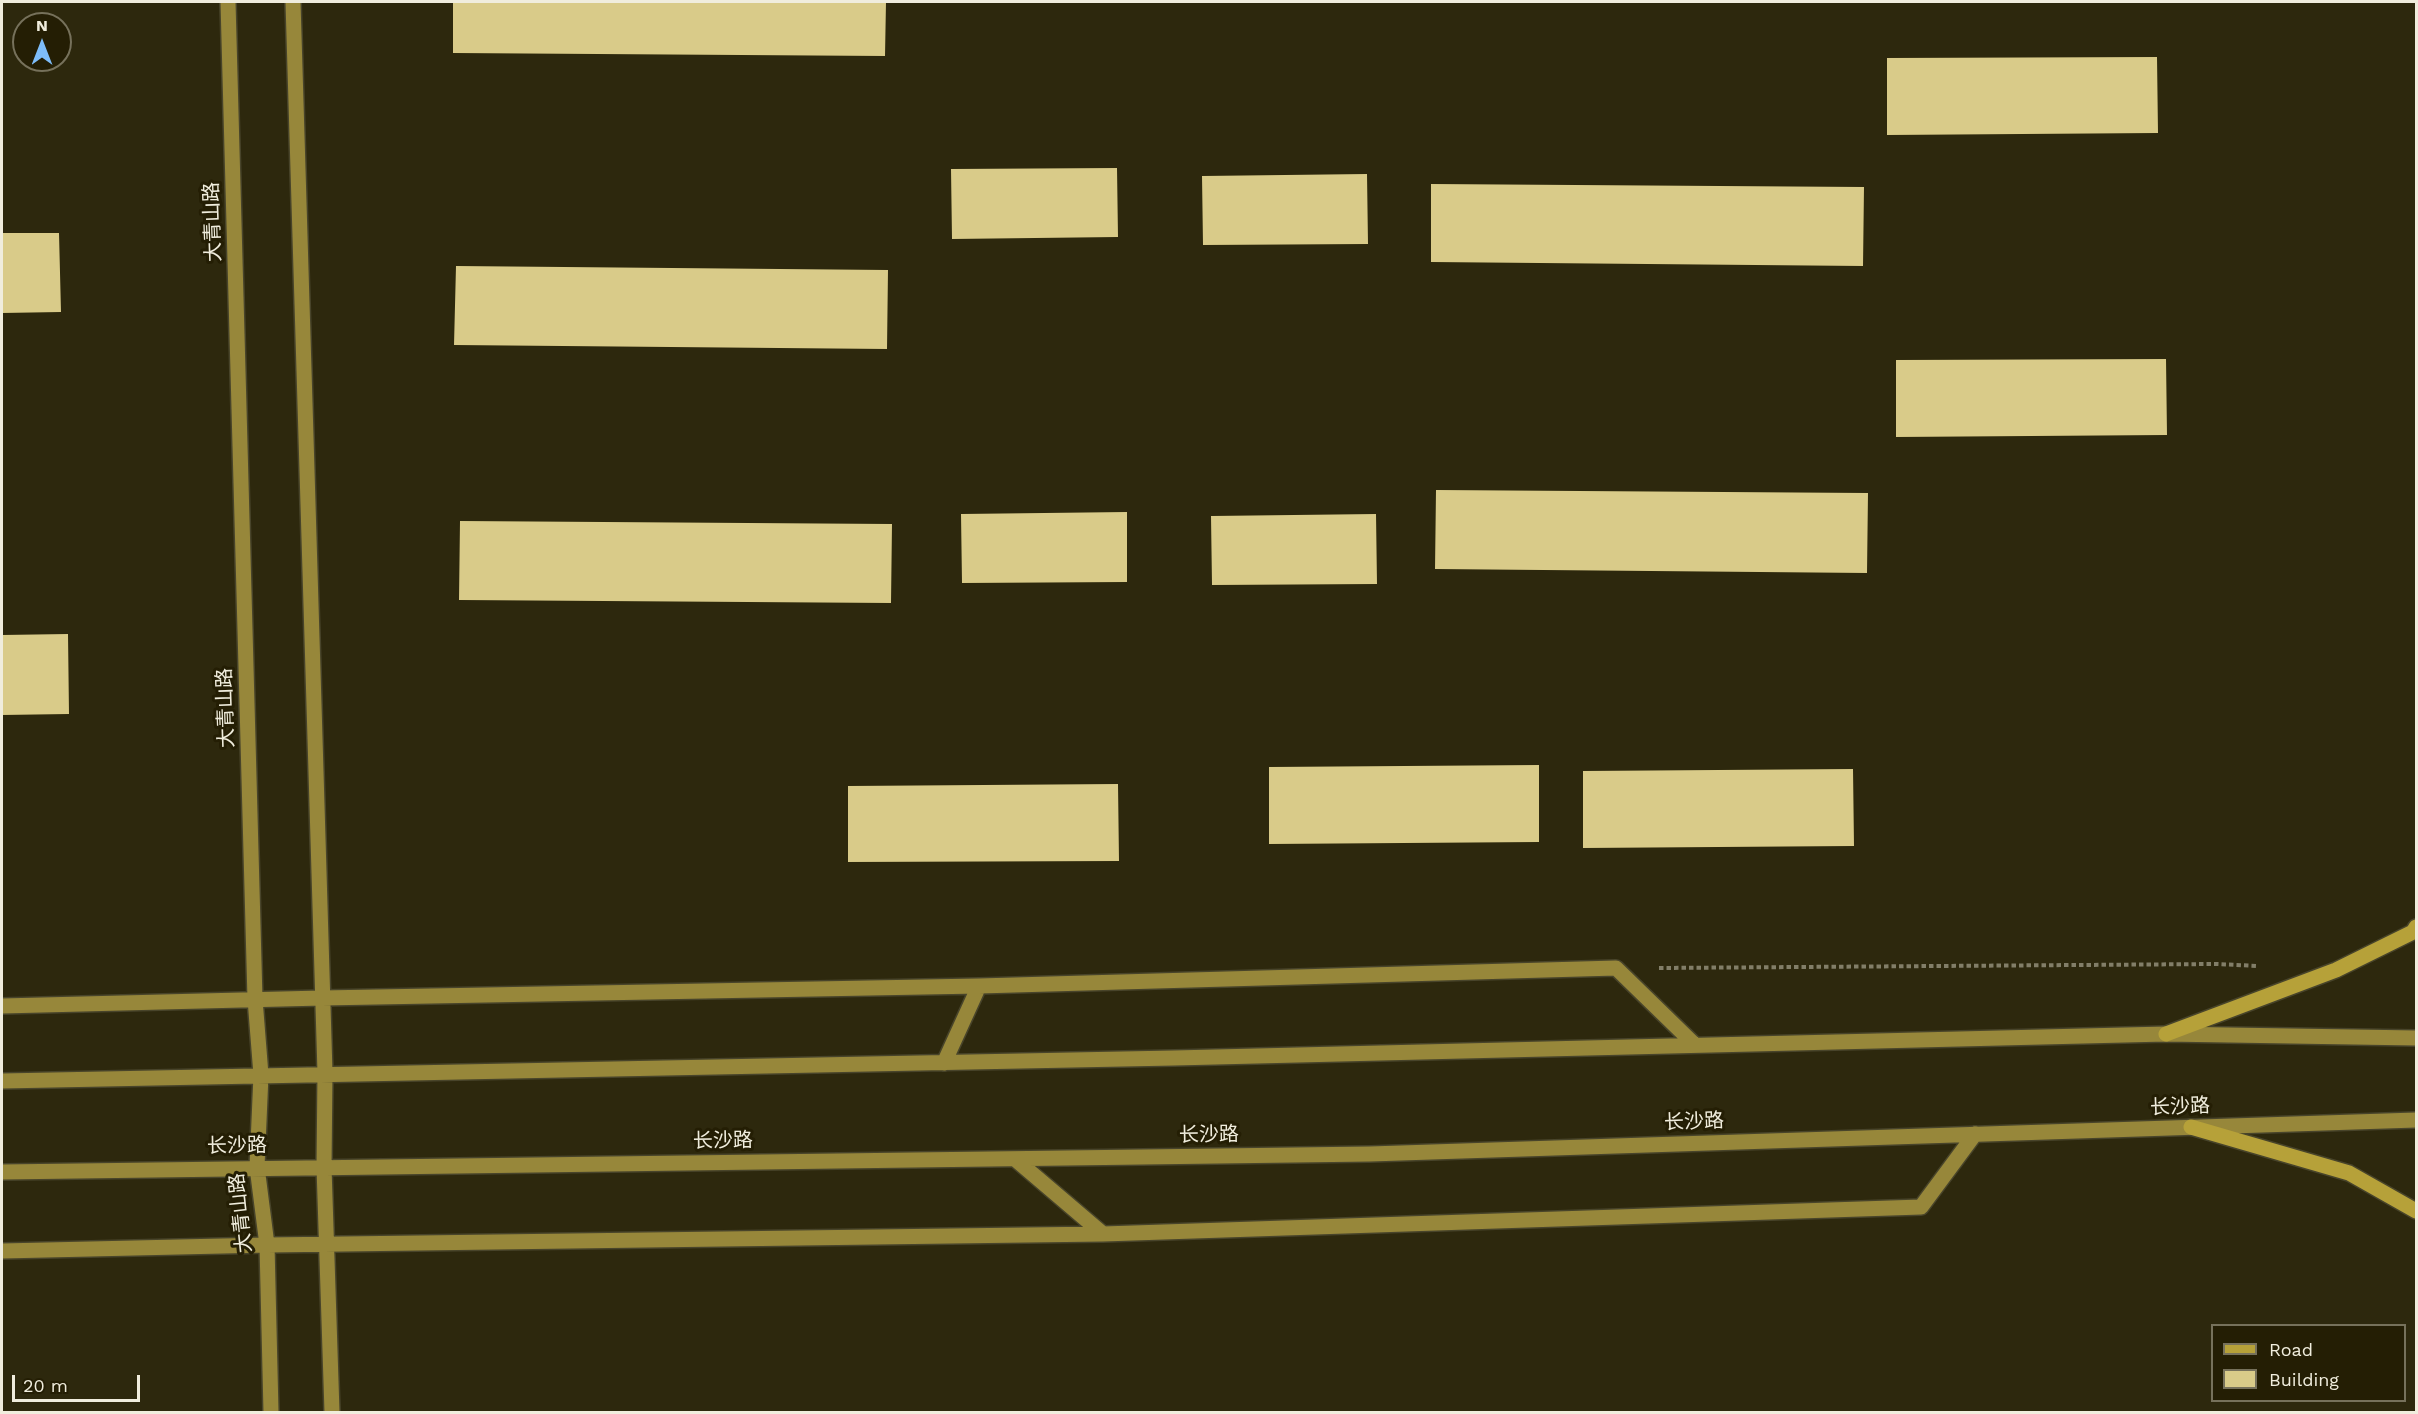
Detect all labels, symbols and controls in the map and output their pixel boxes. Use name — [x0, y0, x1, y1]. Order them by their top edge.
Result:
north arrow — [12, 12, 72, 72]
text: N — [36, 16, 48, 35]
street label: 大青山路 — [200, 182, 226, 262]
street label: 大青山路 — [213, 668, 239, 748]
street label: 长沙路 — [2150, 1094, 2210, 1120]
street label: 长沙路 — [1664, 1109, 1724, 1135]
street label: 长沙路 — [1179, 1122, 1239, 1148]
street label: 长沙路 — [693, 1128, 753, 1154]
street label: 长沙路 — [207, 1133, 267, 1159]
street label: 大青山路 — [225, 1172, 257, 1254]
legend — [2211, 1324, 2406, 1402]
text: Road — [2269, 1339, 2313, 1360]
scale bar — [15, 1363, 142, 1401]
text: Building — [2269, 1369, 2339, 1390]
text: 20 m — [23, 1375, 68, 1396]

